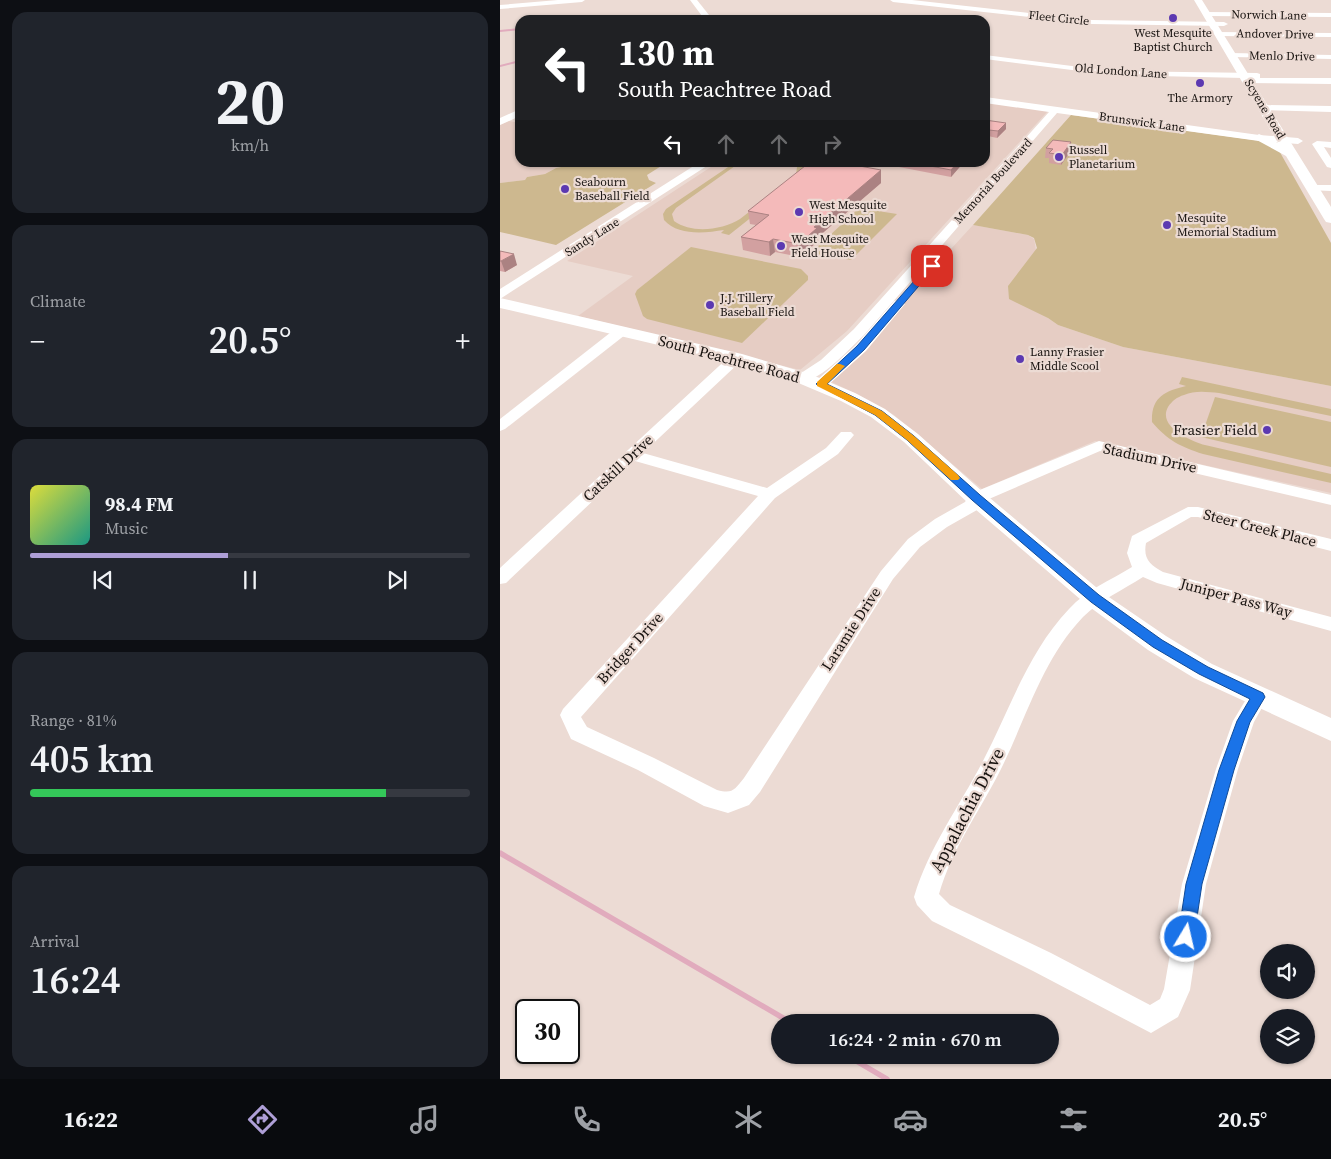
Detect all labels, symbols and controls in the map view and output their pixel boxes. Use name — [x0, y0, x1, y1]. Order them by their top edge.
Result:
street label: Norwich Lane — [1231, 6, 1307, 24]
street label: Fleet Circle — [1028, 7, 1090, 29]
marker: West Mesquite Baptist Church — [1167, 12, 1179, 24]
place label: West Mesquite Baptist Church — [1133, 25, 1213, 55]
street label: Andover Drive — [1236, 25, 1314, 43]
text: 130 m — [618, 29, 714, 77]
icon: left — [535, 35, 600, 100]
street label: Menlo Drive — [1249, 47, 1315, 65]
text: 20 — [215, 57, 285, 146]
street label: Old London Lane — [1074, 60, 1168, 82]
text: South Peachtree Road — [618, 74, 831, 104]
street label: Scyene Road — [1241, 76, 1289, 142]
marker: The Armory — [1194, 77, 1206, 89]
place label: The Armory — [1167, 90, 1233, 106]
street label: Brunswick Lane — [1098, 108, 1186, 136]
icon: left — [659, 130, 687, 158]
icon: ahead — [712, 130, 740, 158]
icon: ahead — [765, 130, 793, 158]
icon: right — [818, 130, 846, 158]
text: km/h — [231, 134, 269, 156]
street label: Memorial Boulevard — [950, 135, 1036, 227]
place label: Russell Planetarium — [1069, 142, 1136, 172]
marker: Russell Planetarium — [1053, 151, 1065, 163]
place label: Seabourn Baseball Field — [575, 174, 650, 204]
marker: Seabourn Baseball Field — [559, 183, 571, 195]
place label: West Mesquite High School — [809, 197, 887, 227]
marker: West Mesquite High School — [793, 206, 805, 218]
place label: Mesquite Memorial Stadium — [1177, 210, 1277, 240]
street label: Sandy Lane — [562, 214, 622, 260]
marker: Mesquite Memorial Stadium — [1161, 219, 1173, 231]
place label: West Mesquite Field House — [791, 231, 869, 261]
marker: West Mesquite Field House — [775, 240, 787, 252]
pin — [911, 245, 953, 287]
icon: arrive — [918, 252, 946, 280]
text: Climate — [30, 290, 86, 312]
place label: J.J. Tillery Baseball Field — [719, 290, 795, 320]
marker: J.J. Tillery Baseball Field — [704, 299, 716, 311]
text: 20.5° — [208, 314, 292, 366]
text: − — [30, 322, 45, 360]
text: + — [455, 322, 470, 360]
street label: South Peachtree Road — [656, 330, 803, 388]
place label: Lanny Frasier Middle Scool — [1030, 344, 1104, 374]
marker: Lanny Frasier Middle Scool — [1014, 353, 1026, 365]
place label: Frasier Field — [1173, 419, 1257, 440]
marker: Frasier Field — [1261, 424, 1273, 436]
street label: Catskill Drive — [578, 429, 658, 506]
street label: Stadium Drive — [1101, 437, 1199, 478]
text: 98.4 FM — [105, 491, 174, 517]
street label: Steer Creek Place — [1201, 503, 1319, 552]
text: Music — [105, 517, 148, 539]
icon: previous — [89, 566, 117, 594]
icon: pause — [236, 566, 264, 594]
icon: next — [383, 566, 411, 594]
street label: Juniper Pass Way — [1177, 572, 1295, 623]
street label: Laramie Drive — [816, 583, 886, 675]
street label: Bridger Drive — [592, 607, 668, 688]
text: Range · 81% — [30, 709, 117, 731]
text: 405 km — [30, 733, 154, 785]
street label: Appalachia Drive — [923, 743, 1010, 876]
position arrow — [1159, 910, 1211, 962]
text: Arrival — [30, 930, 79, 952]
map controls — [1260, 944, 1315, 1064]
button: sound — [1260, 944, 1315, 999]
text: 16:24 — [30, 954, 120, 1006]
speed limit sign: 30 — [515, 999, 580, 1064]
button: layers — [1260, 1009, 1315, 1064]
text: 16:24 · 2 min · 670 m — [828, 1026, 1002, 1052]
icon: directions — [245, 1102, 280, 1137]
icon: music — [407, 1102, 442, 1137]
icon: phone — [569, 1102, 604, 1137]
icon: climate — [731, 1102, 766, 1137]
icon: car — [893, 1102, 928, 1137]
icon: filters — [1056, 1102, 1091, 1137]
text: 16:22 — [64, 1104, 118, 1134]
text: 20.5° — [1218, 1104, 1267, 1134]

